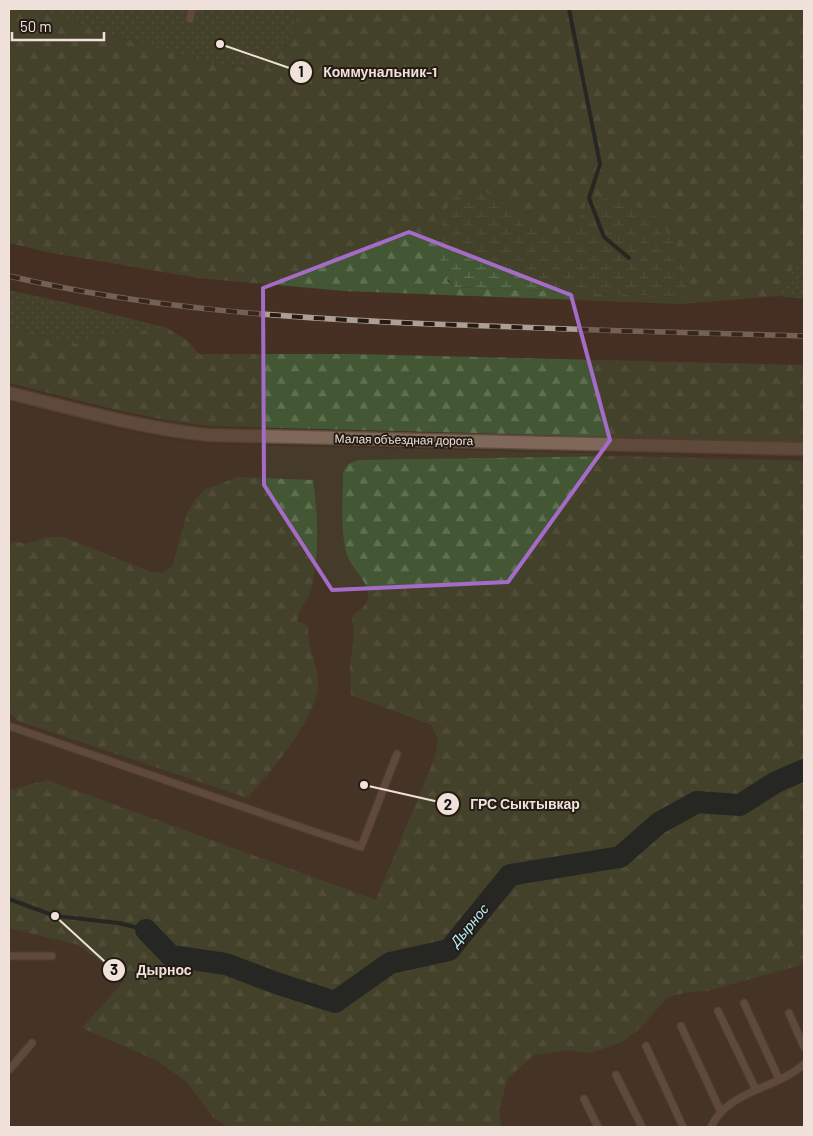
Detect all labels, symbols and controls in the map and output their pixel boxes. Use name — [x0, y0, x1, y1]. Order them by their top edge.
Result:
scale bar — [12, 10, 105, 42]
text: 50 m — [20, 17, 52, 35]
callout: Коммунальник-1 — [288, 57, 447, 86]
text: 1 — [298, 62, 304, 80]
text: Коммунальник-1 — [323, 63, 437, 80]
street label: Малая объездная дорога — [335, 431, 474, 448]
callout: ГРС Сыктывкар — [436, 790, 590, 819]
text: 2 — [444, 795, 452, 813]
text: ГРС Сыктывкар — [470, 795, 580, 812]
water label: Дырнос — [445, 900, 492, 951]
callout: Дырнос — [102, 956, 202, 985]
text: 3 — [110, 960, 118, 978]
text: Дырнос — [136, 961, 192, 978]

